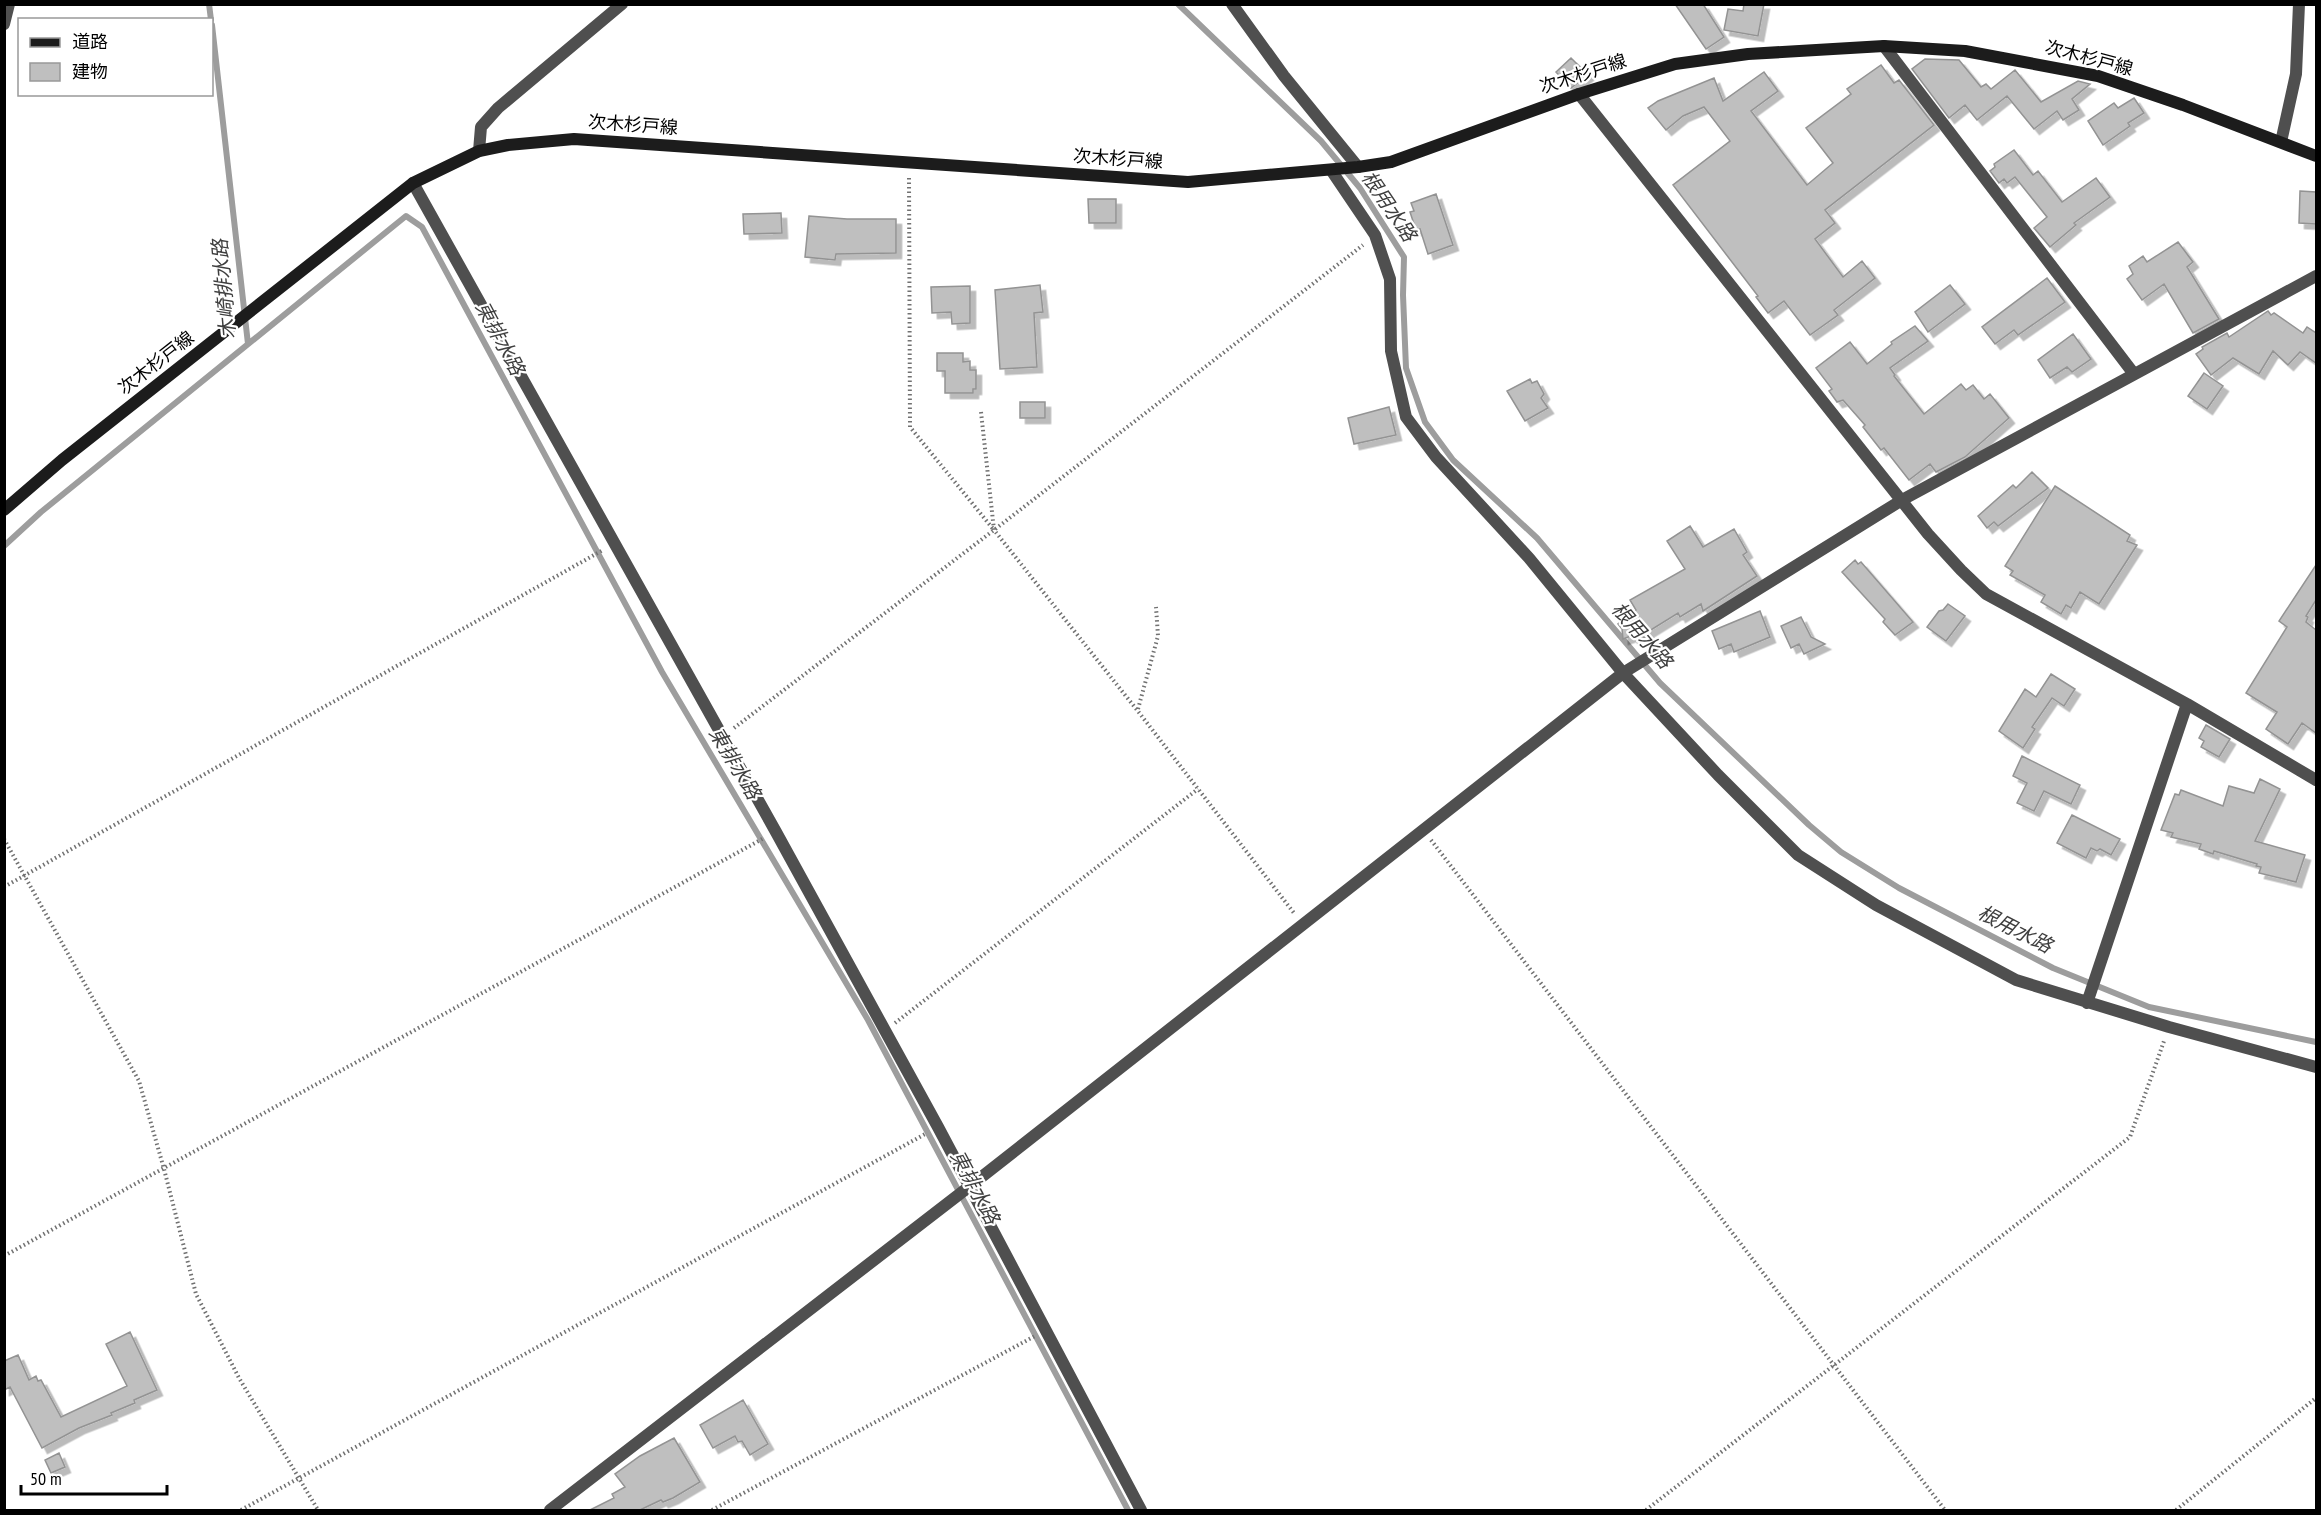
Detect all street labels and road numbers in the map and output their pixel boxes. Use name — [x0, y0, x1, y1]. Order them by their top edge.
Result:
street label: 次木杉戸線 — [2043, 35, 2136, 80]
street label: 次木杉戸線 — [1536, 49, 1629, 98]
street label: 次木杉戸線 — [587, 110, 679, 139]
street label: 次木杉戸線 — [1072, 144, 1164, 173]
street label: 次木杉戸線 — [113, 326, 198, 399]

